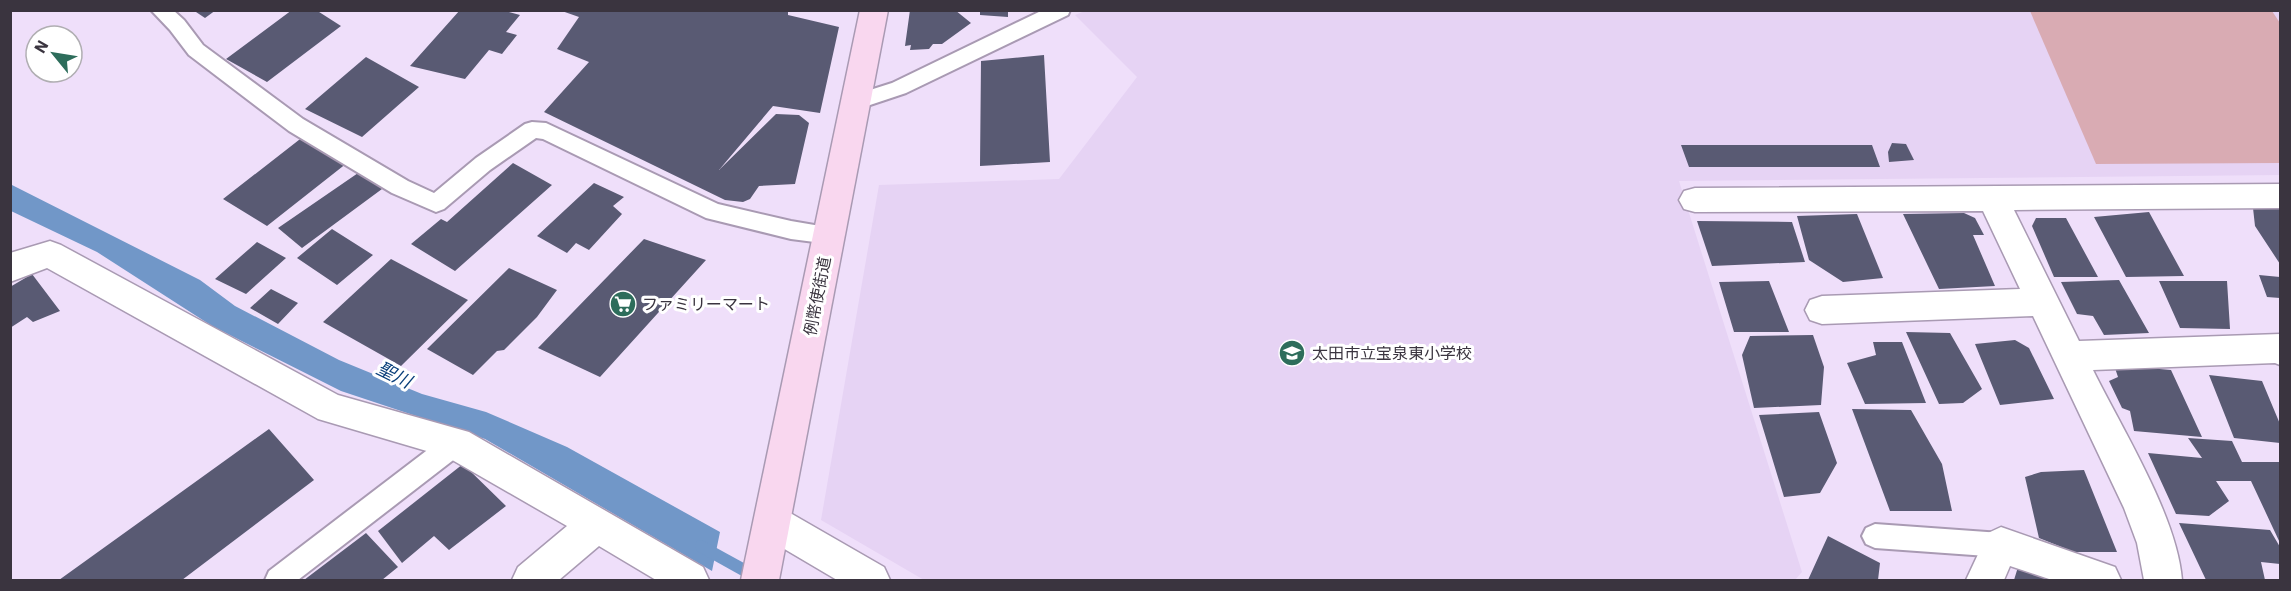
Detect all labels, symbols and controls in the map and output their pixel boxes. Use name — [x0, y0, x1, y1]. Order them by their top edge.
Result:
north arrow — [24, 24, 84, 84]
text: N — [29, 36, 53, 57]
street label: 例幣使街道 — [800, 255, 834, 337]
supermarket icon: ファミリーマート — [608, 289, 638, 319]
place label: ファミリーマート — [642, 294, 770, 314]
school or university icon: 太田市立宝泉東小学校 — [1277, 338, 1307, 368]
place label: 太田市立宝泉東小学校 — [1312, 343, 1472, 363]
water label: 聖川 — [373, 356, 417, 394]

